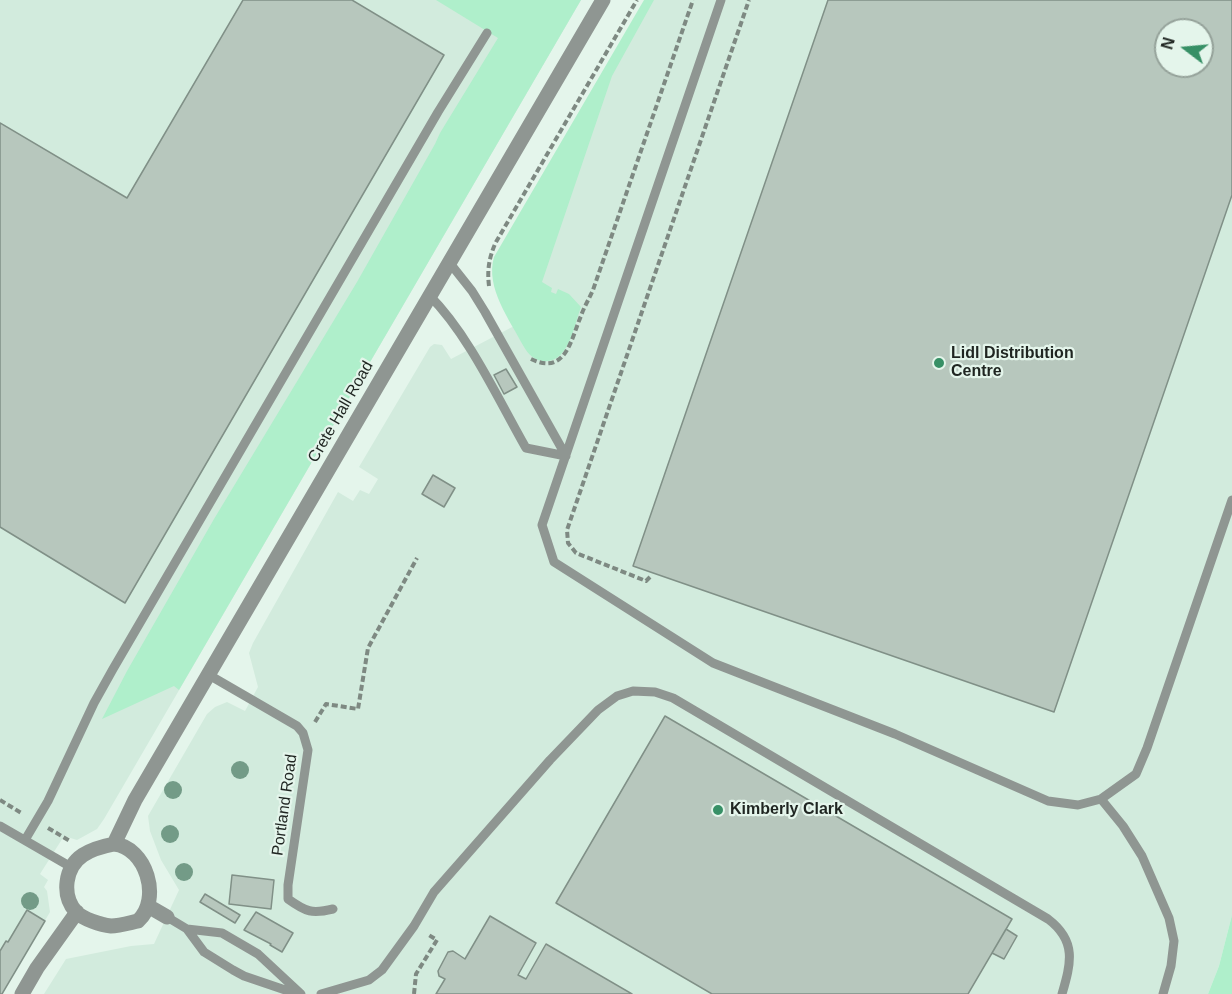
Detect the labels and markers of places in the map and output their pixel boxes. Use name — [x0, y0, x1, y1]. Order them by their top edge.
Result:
place label: Lidl Distribution Centre — [951, 344, 1074, 382]
marker: Lidl Distribution Centre — [932, 356, 946, 370]
place label: Kimberly Clark — [730, 800, 843, 820]
marker: Kimberly Clark — [711, 803, 725, 817]

